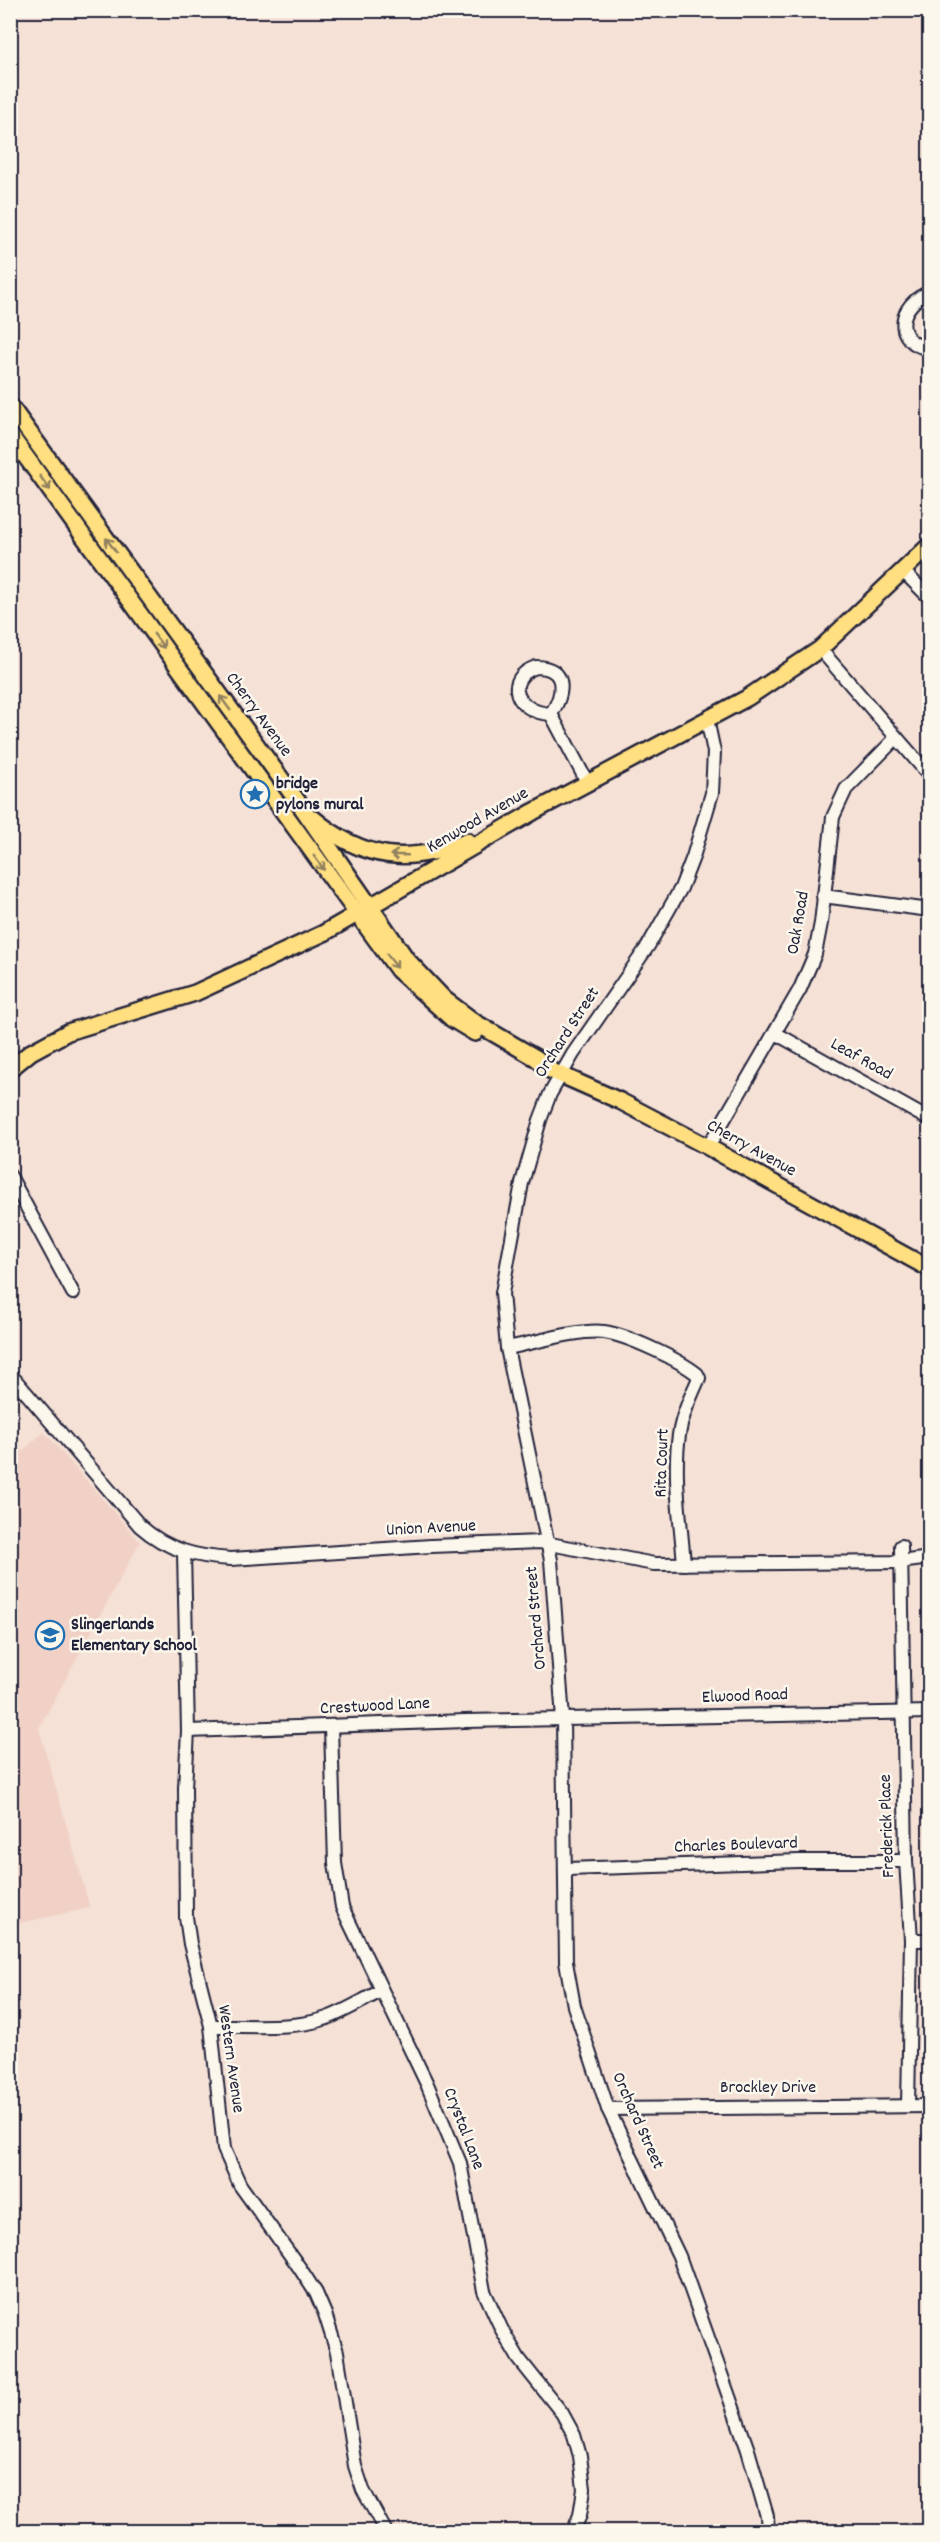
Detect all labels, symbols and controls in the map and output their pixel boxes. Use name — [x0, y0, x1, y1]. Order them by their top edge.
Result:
one-way arrow — [39, 474, 51, 490]
one-way arrow — [105, 537, 117, 553]
one-way arrow — [153, 632, 165, 648]
street label: Cherry Avenue — [219, 668, 297, 762]
one-way arrow — [219, 695, 232, 711]
place label: bridge pylons mural — [276, 772, 364, 818]
place icon: bridge pylons mural — [239, 778, 271, 810]
street label: Kenwood Avenue — [422, 782, 534, 860]
one-way arrow — [390, 850, 410, 861]
one-way arrow — [313, 854, 326, 870]
street label: Oak Road — [781, 889, 817, 957]
one-way arrow — [385, 953, 398, 969]
street label: Orchard Street — [529, 982, 607, 1083]
street label: Leaf Road — [825, 1033, 897, 1087]
street label: Cherry Avenue — [702, 1114, 800, 1184]
street label: Rita Court — [649, 1428, 677, 1498]
street label: Union Avenue — [385, 1514, 477, 1544]
street label: Orchard Street — [520, 1565, 554, 1671]
place label: Slingerlands Elementary School — [71, 1613, 198, 1659]
school or university icon: Slingerlands Elementary School — [34, 1619, 66, 1651]
street label: Elwood Road — [701, 1683, 789, 1711]
street label: Crestwood Lane — [319, 1692, 431, 1722]
street label: Frederick Place — [874, 1774, 902, 1878]
street label: Charles Boulevard — [674, 1831, 798, 1861]
street label: Western Avenue — [210, 2003, 250, 2115]
street label: Orchard Street — [604, 2068, 670, 2174]
street label: Brockley Drive — [720, 2076, 816, 2101]
street label: Crystal Lane — [436, 2084, 490, 2174]

